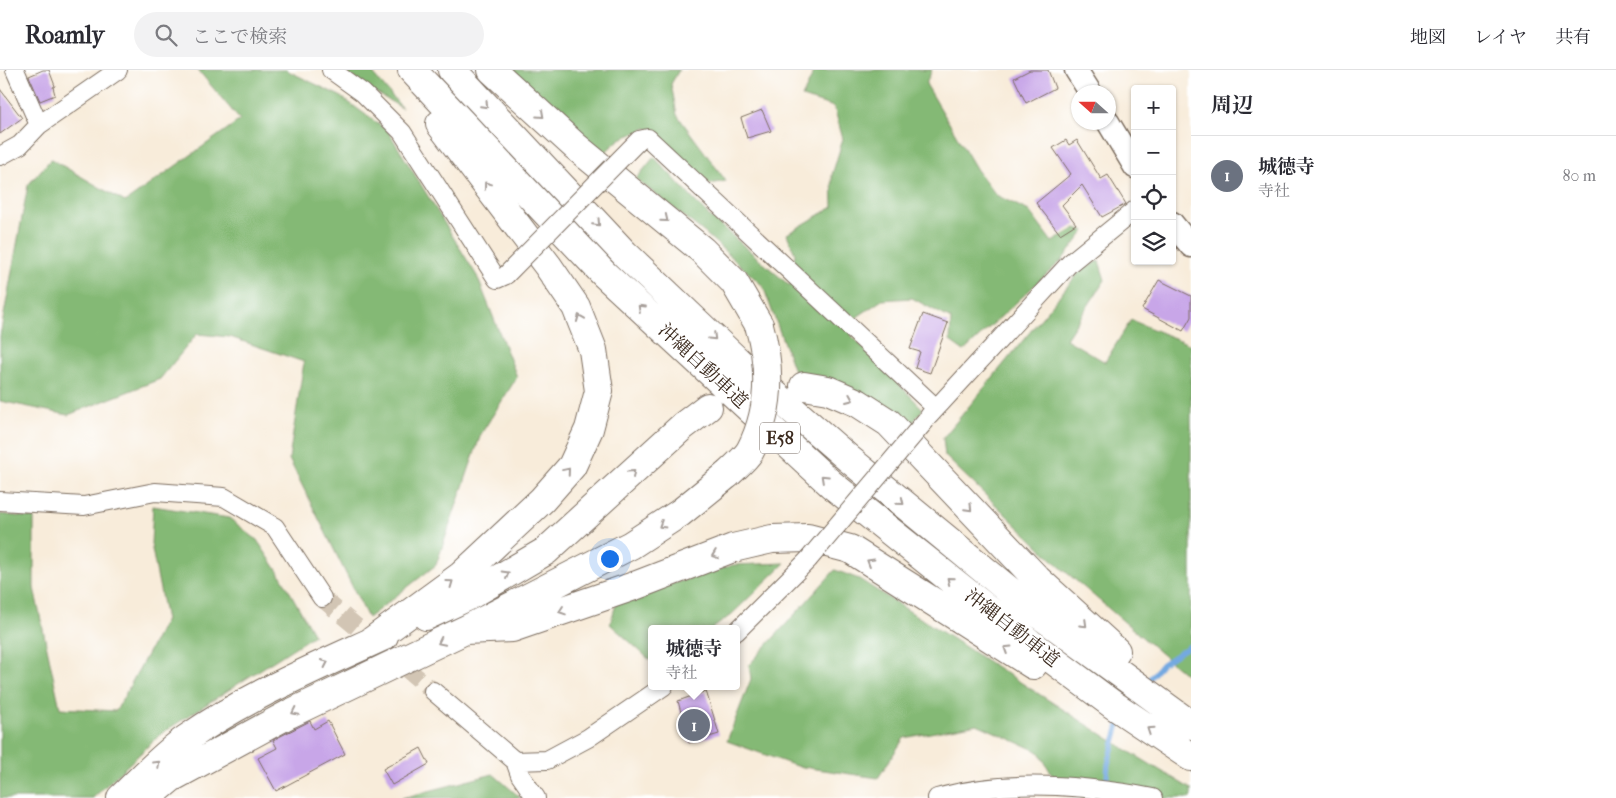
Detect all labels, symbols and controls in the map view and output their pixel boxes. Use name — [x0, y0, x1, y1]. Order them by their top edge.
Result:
search box — [134, 12, 484, 57]
text: Roamly — [25, 21, 104, 49]
icon: search — [152, 21, 180, 49]
text: ここで検索 — [192, 26, 287, 48]
text: 地図 — [1410, 27, 1446, 48]
text: レイヤ — [1474, 27, 1527, 48]
text: 共有 — [1555, 27, 1591, 48]
north arrow — [1071, 85, 1116, 130]
map controls — [1131, 85, 1176, 265]
button: + — [1131, 85, 1176, 130]
text: 周辺 — [1211, 93, 1253, 117]
one-way arrow — [479, 100, 488, 109]
one-way arrow — [535, 109, 544, 118]
button: − — [1131, 130, 1176, 175]
text: 城徳寺 — [1258, 156, 1315, 178]
text: 1 — [1224, 166, 1230, 185]
text: 80 m — [1562, 166, 1596, 185]
button: locate — [1131, 175, 1176, 220]
text: 寺社 — [1258, 181, 1290, 200]
one-way arrow — [484, 182, 494, 191]
one-way arrow — [659, 214, 668, 222]
one-way arrow — [591, 218, 600, 227]
button: layers — [1131, 220, 1176, 265]
one-way arrow — [637, 305, 646, 314]
one-way arrow — [576, 314, 587, 323]
street label: 沖縄自動車道 — [654, 319, 752, 413]
one-way arrow — [707, 331, 716, 340]
one-way arrow — [845, 393, 854, 404]
road number: E58 — [760, 422, 800, 453]
one-way arrow — [562, 468, 570, 477]
one-way arrow — [626, 469, 635, 478]
one-way arrow — [820, 475, 829, 484]
one-way arrow — [895, 496, 904, 504]
one-way arrow — [963, 503, 972, 512]
one-way arrow — [659, 519, 668, 528]
your location — [597, 546, 623, 572]
one-way arrow — [711, 549, 720, 559]
one-way arrow — [867, 558, 876, 568]
one-way arrow — [501, 571, 510, 581]
one-way arrow — [947, 578, 956, 586]
one-way arrow — [444, 580, 454, 589]
street label: 沖縄自動車道 — [960, 584, 1064, 672]
one-way arrow — [559, 605, 567, 615]
one-way arrow — [1078, 618, 1087, 627]
popup — [648, 625, 740, 690]
one-way arrow — [437, 635, 446, 646]
text: 城徳寺 — [665, 638, 723, 660]
one-way arrow — [1004, 645, 1013, 655]
one-way arrow — [320, 659, 329, 670]
text: 寺社 — [665, 663, 698, 682]
one-way arrow — [291, 706, 300, 716]
pin: 1 — [678, 706, 710, 744]
one-way arrow — [1147, 727, 1156, 736]
one-way arrow — [151, 761, 160, 770]

